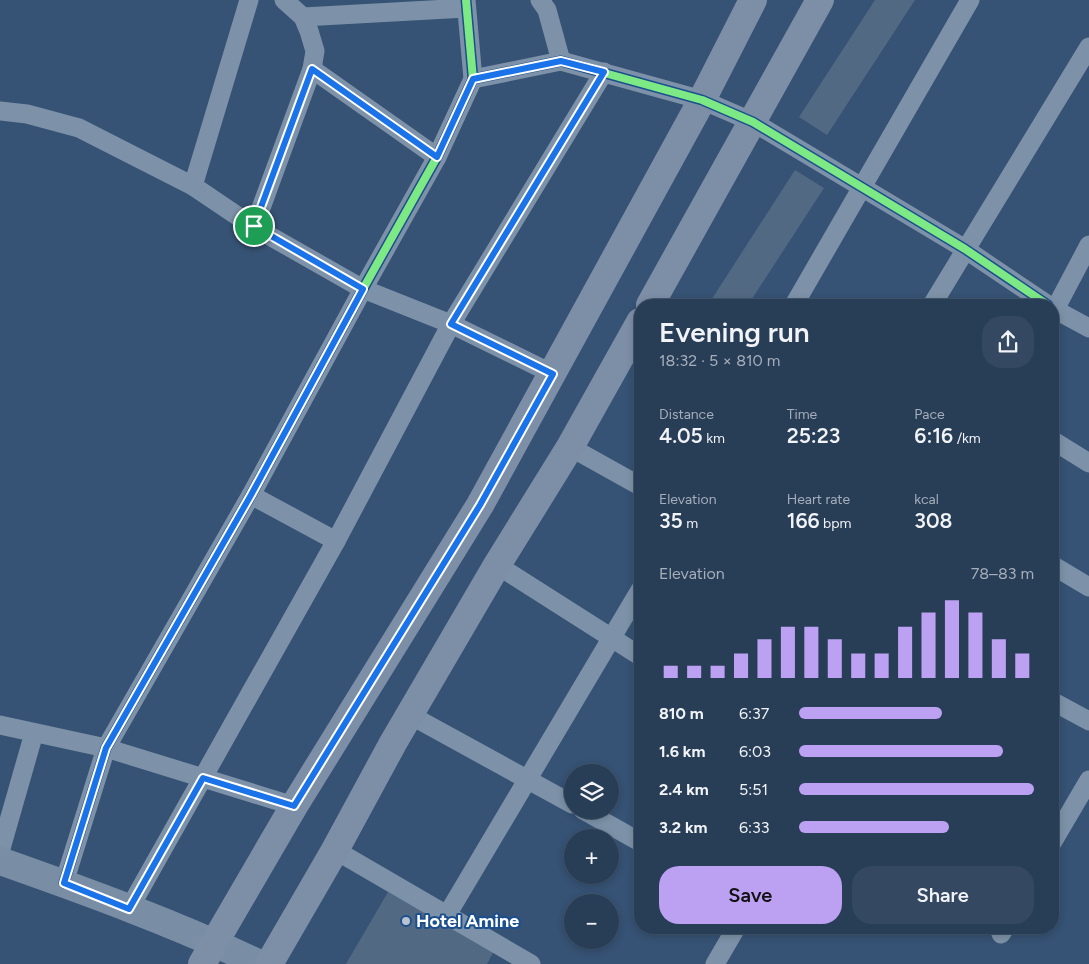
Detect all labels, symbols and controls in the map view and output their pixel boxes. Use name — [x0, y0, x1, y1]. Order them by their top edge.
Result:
pin — [233, 205, 275, 247]
icon: arrive — [240, 212, 268, 240]
text: Evening run — [659, 315, 810, 349]
button: share — [982, 316, 1034, 368]
text: 18:32 · 5 × 810 m — [659, 351, 780, 370]
text: Distance — [659, 406, 714, 423]
text: Time — [787, 406, 817, 423]
text: Pace — [914, 406, 945, 423]
text: 4.05 — [659, 423, 703, 448]
text: 25:23 — [787, 423, 840, 448]
text: 6:16 — [914, 423, 953, 448]
text: km — [703, 430, 725, 447]
text: /km — [953, 430, 981, 447]
text: Elevation — [659, 491, 717, 508]
text: Heart rate — [787, 491, 850, 508]
text: kcal — [914, 491, 939, 508]
text: 35 — [659, 508, 683, 533]
text: 166 — [787, 508, 820, 533]
text: 308 — [914, 508, 952, 533]
text: m — [683, 515, 698, 532]
text: bpm — [820, 515, 851, 532]
text: Elevation — [659, 564, 725, 583]
text: 78–83 m — [971, 564, 1034, 583]
text: 810 m — [659, 704, 704, 723]
text: 6:37 — [739, 704, 769, 723]
text: 1.6 km — [659, 742, 705, 761]
text: 6:03 — [739, 742, 771, 761]
map controls — [564, 764, 619, 949]
button: layers — [564, 764, 619, 819]
text: 2.4 km — [659, 780, 709, 799]
text: 5:51 — [739, 780, 768, 799]
text: 3.2 km — [659, 818, 708, 837]
text: 6:33 — [739, 818, 770, 837]
button: + — [564, 829, 619, 884]
button: Save — [659, 866, 842, 924]
button: Share — [852, 866, 1034, 924]
button: − — [564, 894, 619, 949]
place label: Hotel Amine — [416, 910, 519, 932]
marker: Hotel Amine — [400, 915, 412, 927]

